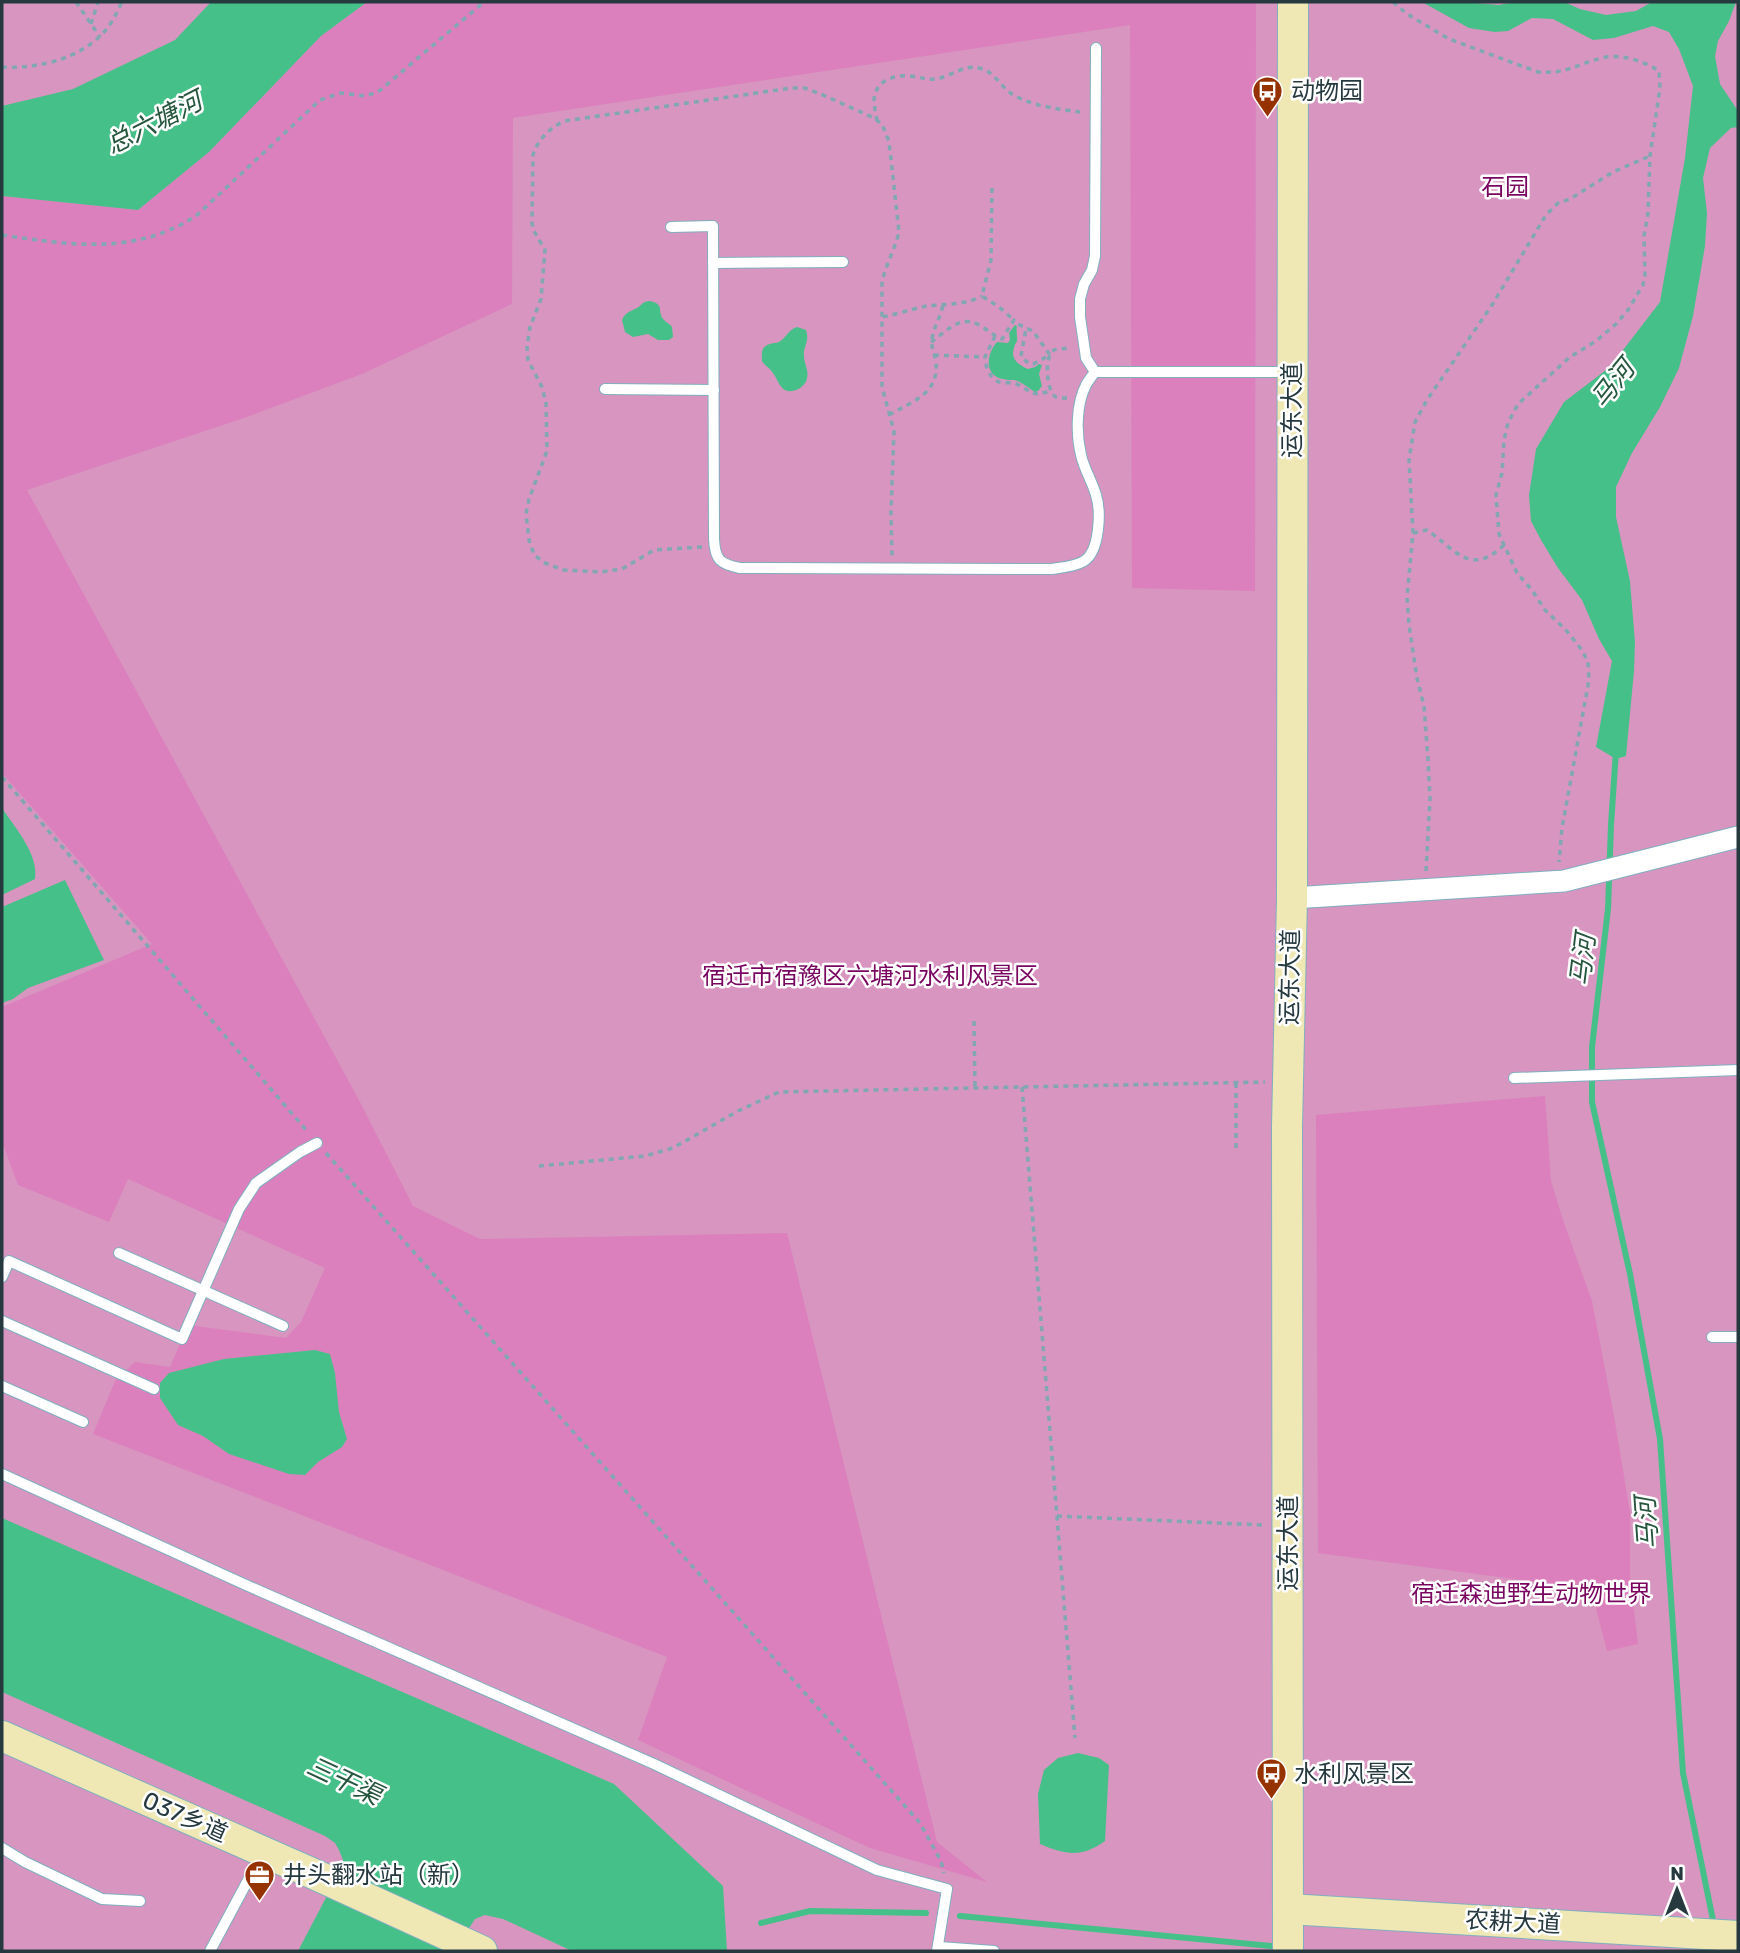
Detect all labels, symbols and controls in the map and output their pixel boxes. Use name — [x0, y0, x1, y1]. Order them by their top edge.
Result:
bus stop icon: 动物园 — [1251, 74, 1285, 118]
place label: 动物园 — [1291, 77, 1363, 105]
water label: 总六塘河 — [101, 83, 212, 160]
park label: 石园 — [1481, 173, 1529, 201]
water label: 马河 — [1585, 350, 1645, 414]
street label: 运东大道 — [1278, 362, 1306, 458]
water label: 马河 — [1564, 927, 1602, 988]
street label: 运东大道 — [1275, 929, 1305, 1025]
park label: 宿迁市宿豫区六塘河水利风景区 — [702, 962, 1038, 990]
water label: 马河 — [1629, 1491, 1664, 1550]
street label: 运东大道 — [1274, 1495, 1302, 1591]
park label: 宿迁森迪野生动物世界 — [1411, 1580, 1651, 1608]
water label: 三干渠 — [302, 1750, 390, 1813]
bus stop icon: 水利风景区 — [1254, 1757, 1288, 1801]
place label: 水利风景区 — [1294, 1760, 1414, 1788]
street label: 037乡道 — [138, 1786, 232, 1848]
north arrow — [1642, 1855, 1712, 1925]
office icon: 井头翻水站（新） — [243, 1858, 277, 1902]
place label: 井头翻水站（新） — [283, 1861, 475, 1889]
text: N — [1670, 1862, 1684, 1885]
street label: 农耕大道 — [1464, 1906, 1562, 1938]

